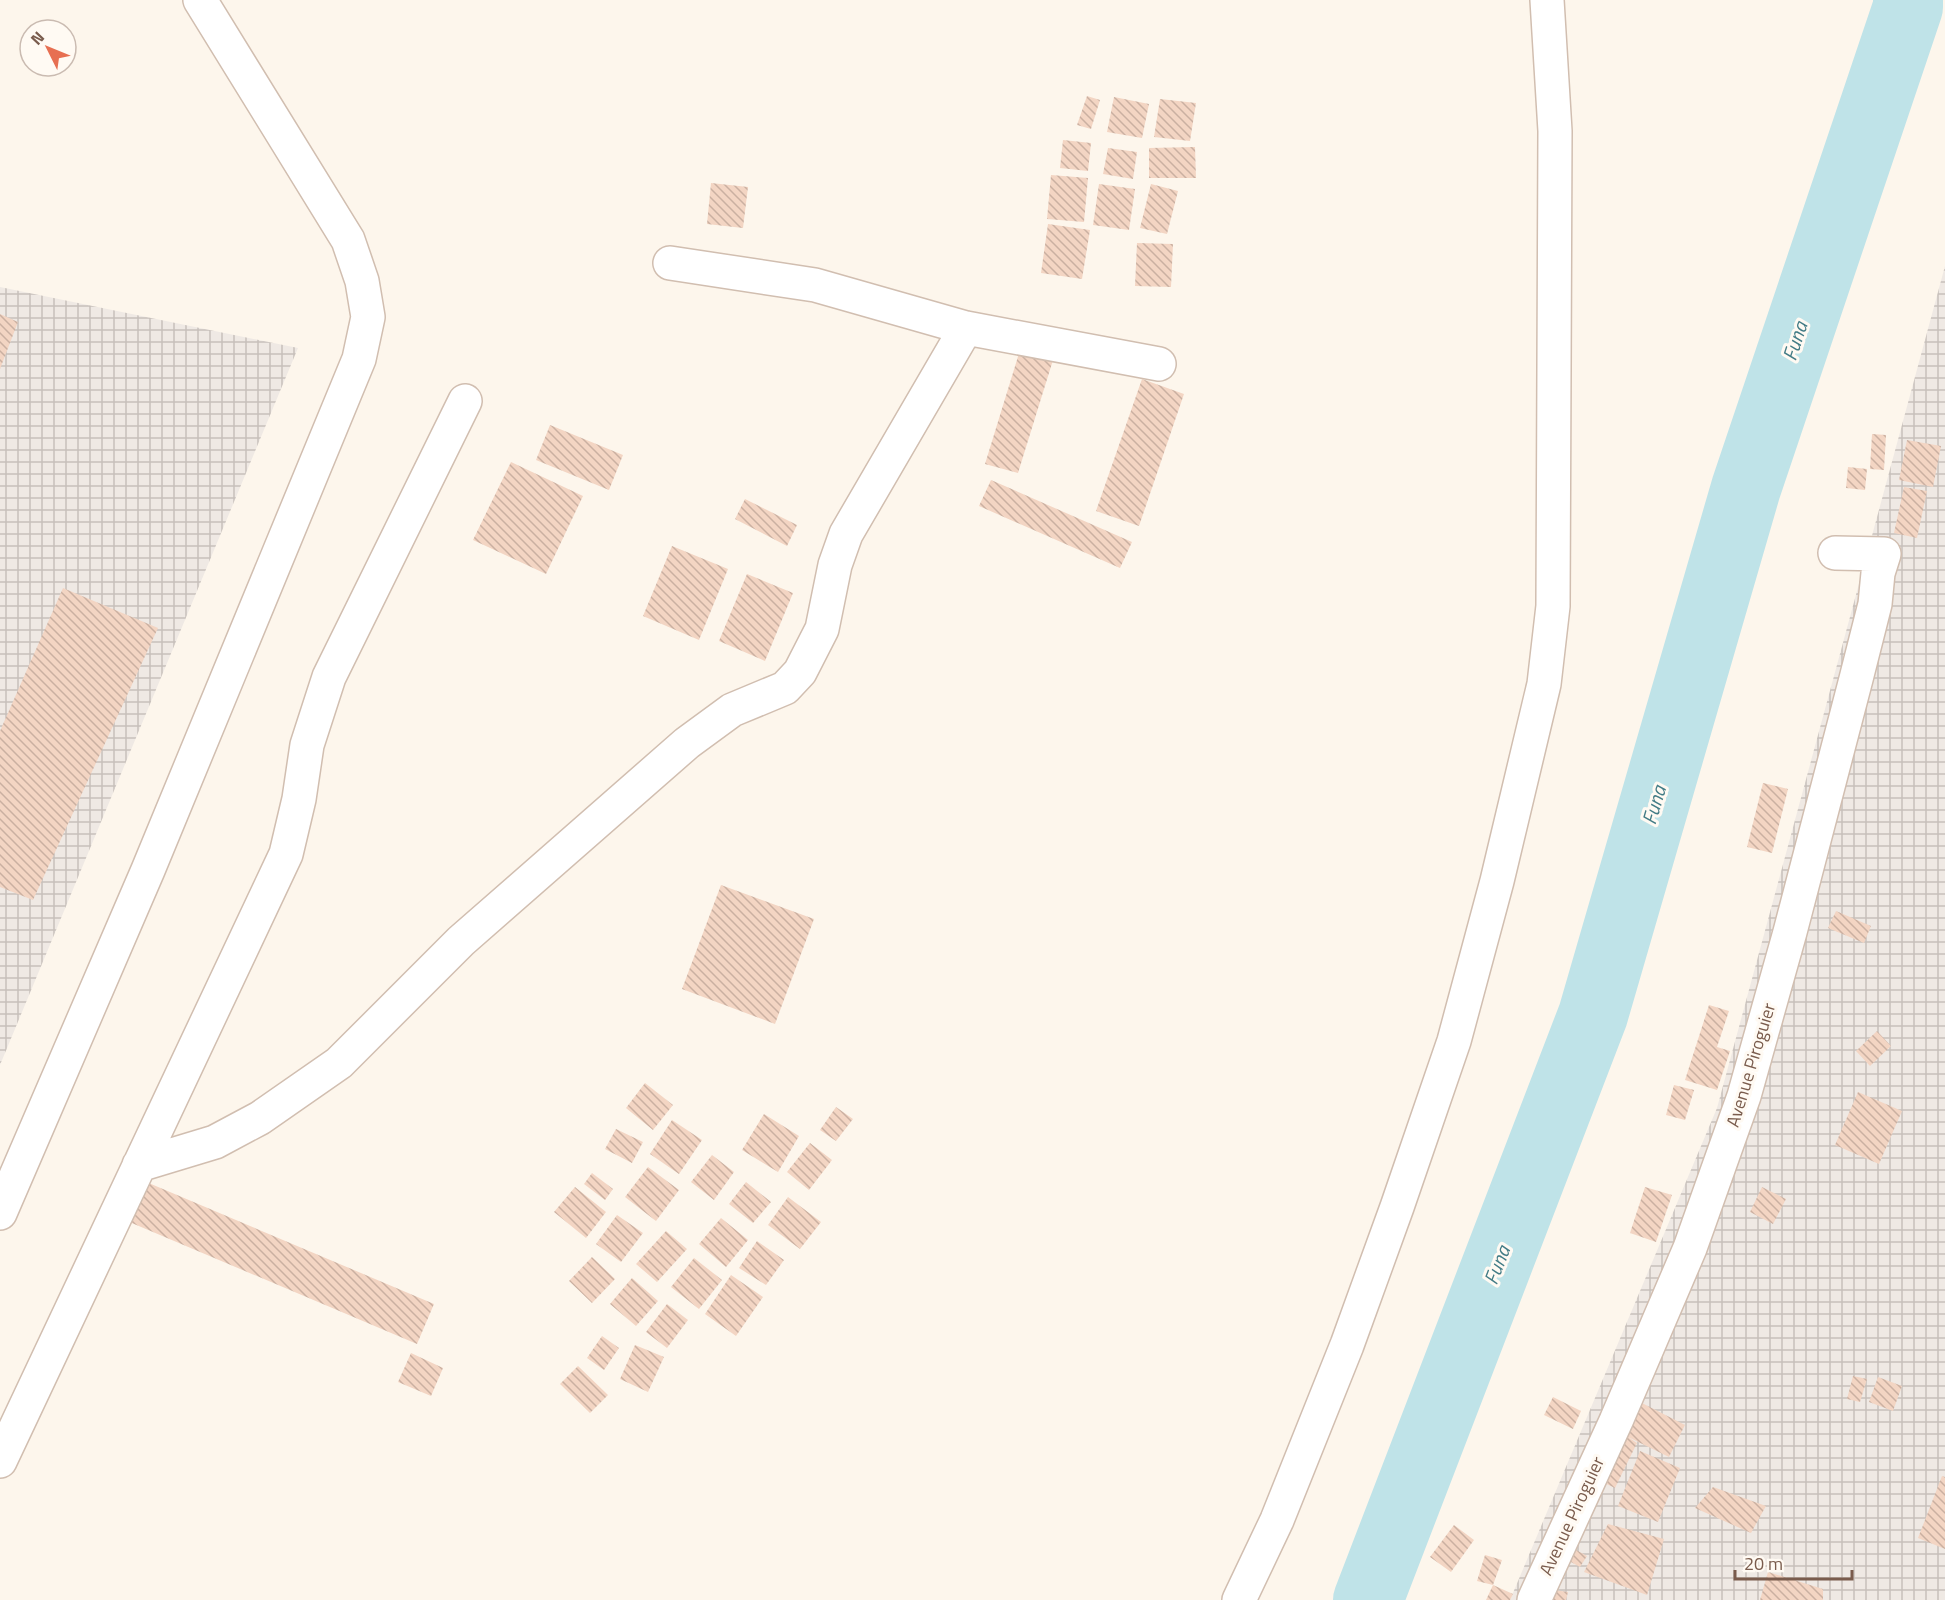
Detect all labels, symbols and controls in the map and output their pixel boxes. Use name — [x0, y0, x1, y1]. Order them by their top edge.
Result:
north arrow — [18, 18, 78, 78]
text: N — [24, 26, 50, 50]
water label: Funa — [1774, 316, 1816, 364]
water label: Funa — [1633, 781, 1674, 828]
street label: Avenue Piroguier — [1719, 999, 1782, 1130]
water label: Funa — [1475, 1240, 1518, 1289]
street label: Avenue Piroguier — [1532, 1452, 1611, 1580]
scale bar — [1735, 1543, 1852, 1581]
text: 20 m — [1744, 1550, 1783, 1577]

